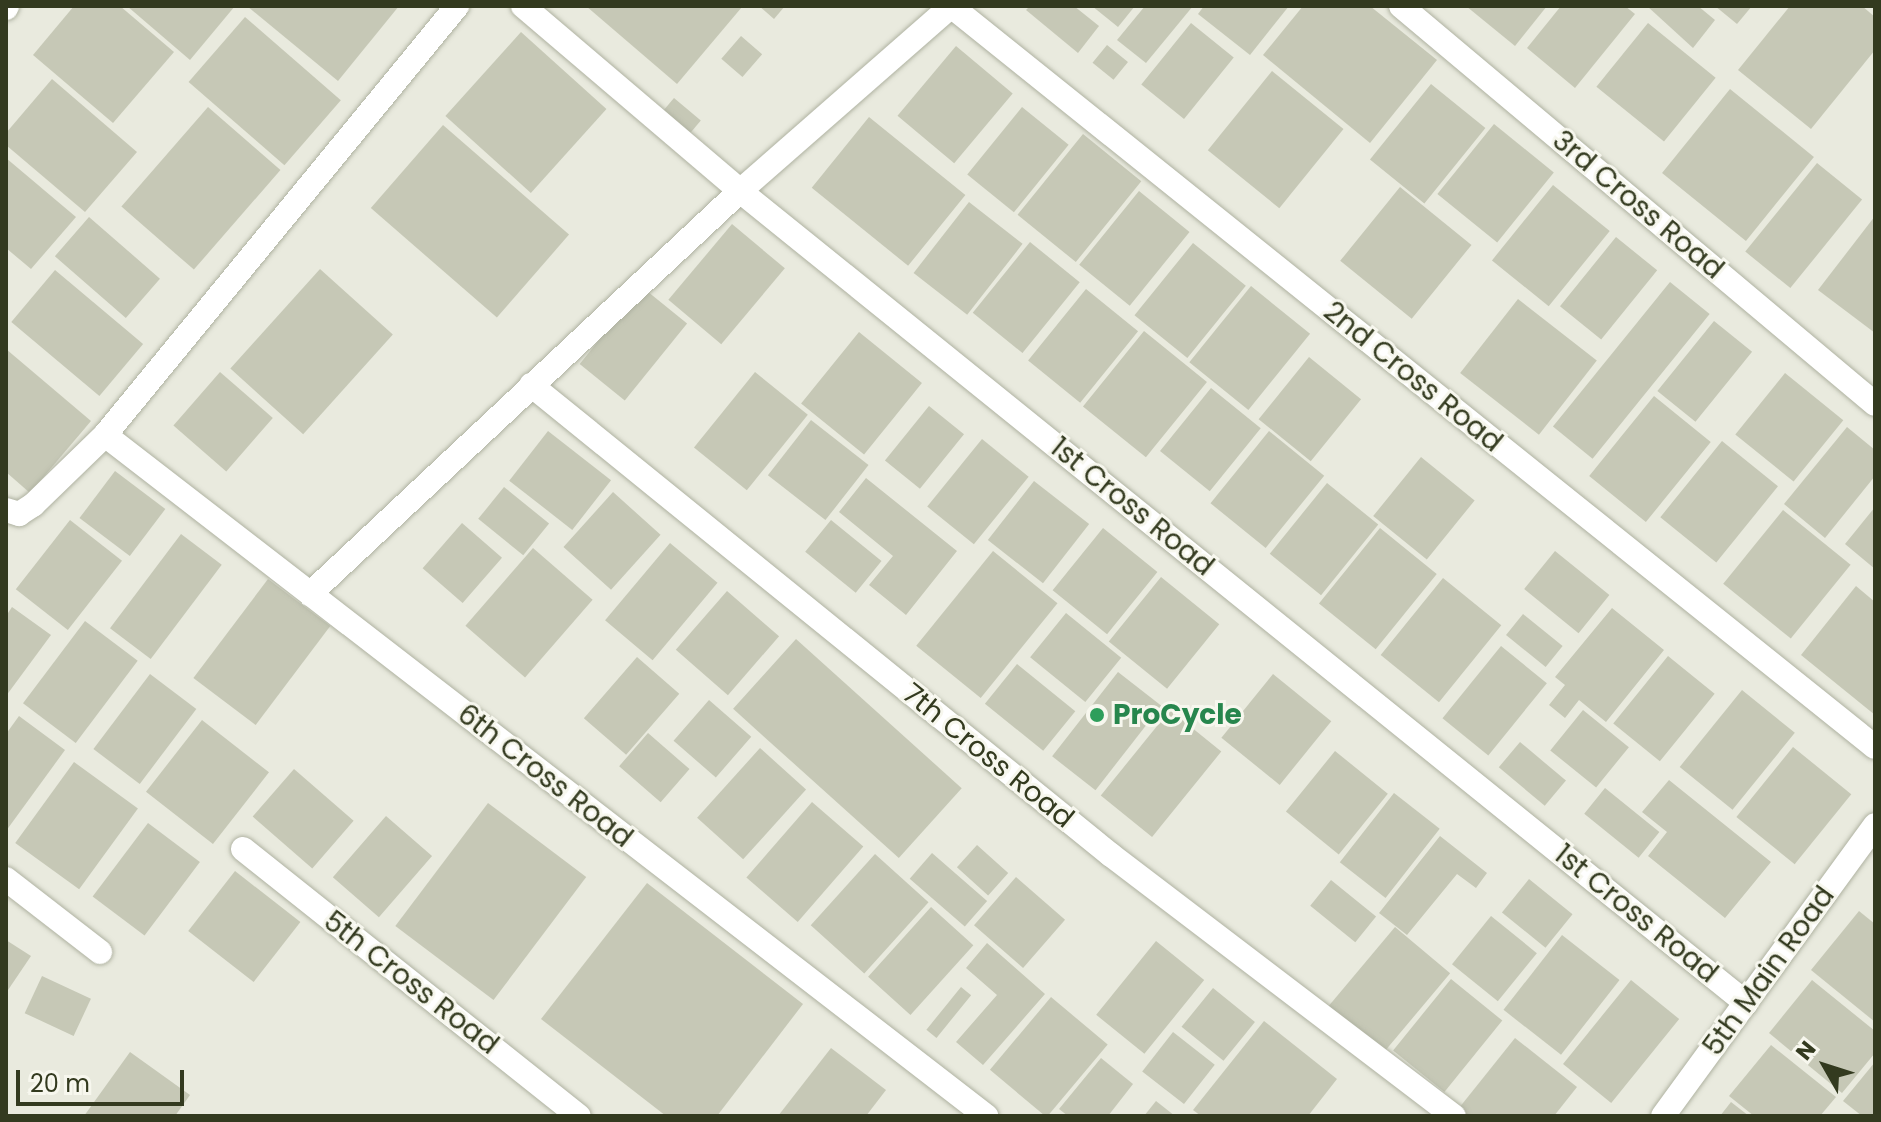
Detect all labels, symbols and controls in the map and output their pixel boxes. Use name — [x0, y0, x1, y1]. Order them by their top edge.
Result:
street label: 3rd Cross Road — [1546, 124, 1730, 286]
street label: 2nd Cross Road — [1317, 295, 1509, 459]
street label: 1st Cross Road — [1043, 431, 1221, 583]
street label: 7th Cross Road — [896, 677, 1080, 835]
street label: 6th Cross Road — [451, 697, 639, 855]
place label: ProCycle — [1113, 698, 1242, 732]
marker: ProCycle — [1088, 706, 1106, 724]
street label: 1st Cross Road — [1547, 838, 1725, 990]
street label: 5th Main Road — [1696, 880, 1842, 1062]
street label: 5th Cross Road — [317, 904, 505, 1062]
north arrow — [1785, 1026, 1865, 1106]
text: N — [1789, 1034, 1823, 1067]
scale bar — [20, 1054, 188, 1104]
text: 20 m — [30, 1067, 90, 1100]

